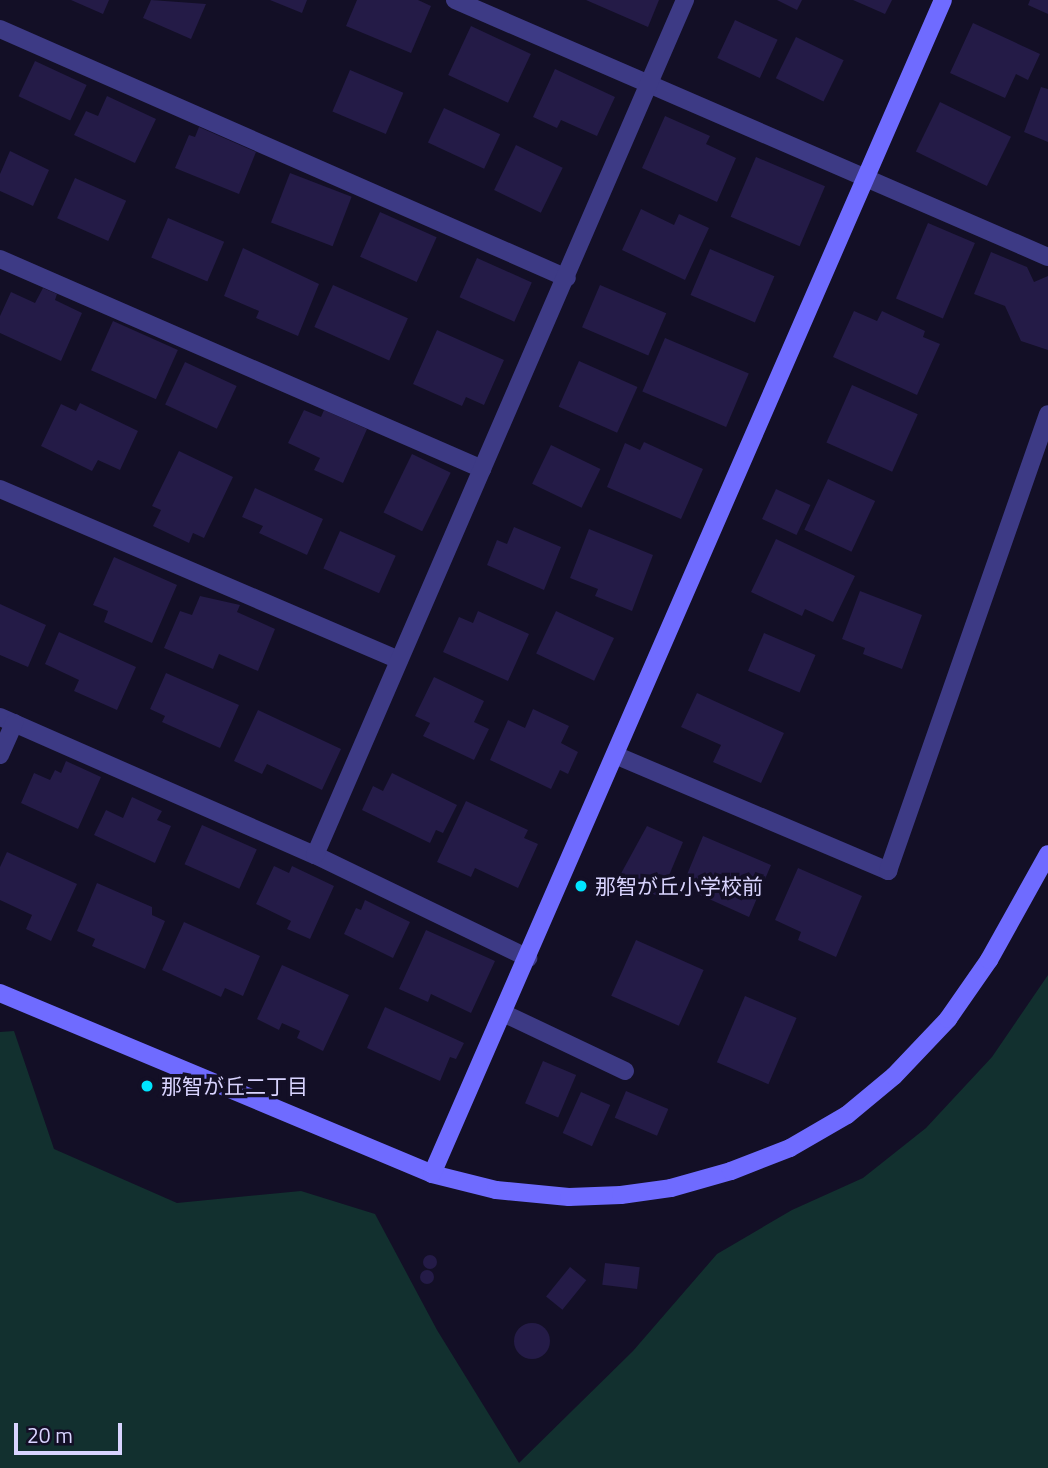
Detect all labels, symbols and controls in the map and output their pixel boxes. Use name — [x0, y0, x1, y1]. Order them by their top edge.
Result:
place label: 那智が丘小学校前 — [595, 873, 763, 899]
marker: 那智が丘小学校前 — [573, 878, 589, 894]
place label: 那智が丘二丁目 — [161, 1073, 308, 1099]
marker: 那智が丘二丁目 — [139, 1078, 155, 1094]
scale bar — [18, 1408, 126, 1452]
text: 20 m — [27, 1419, 73, 1451]

